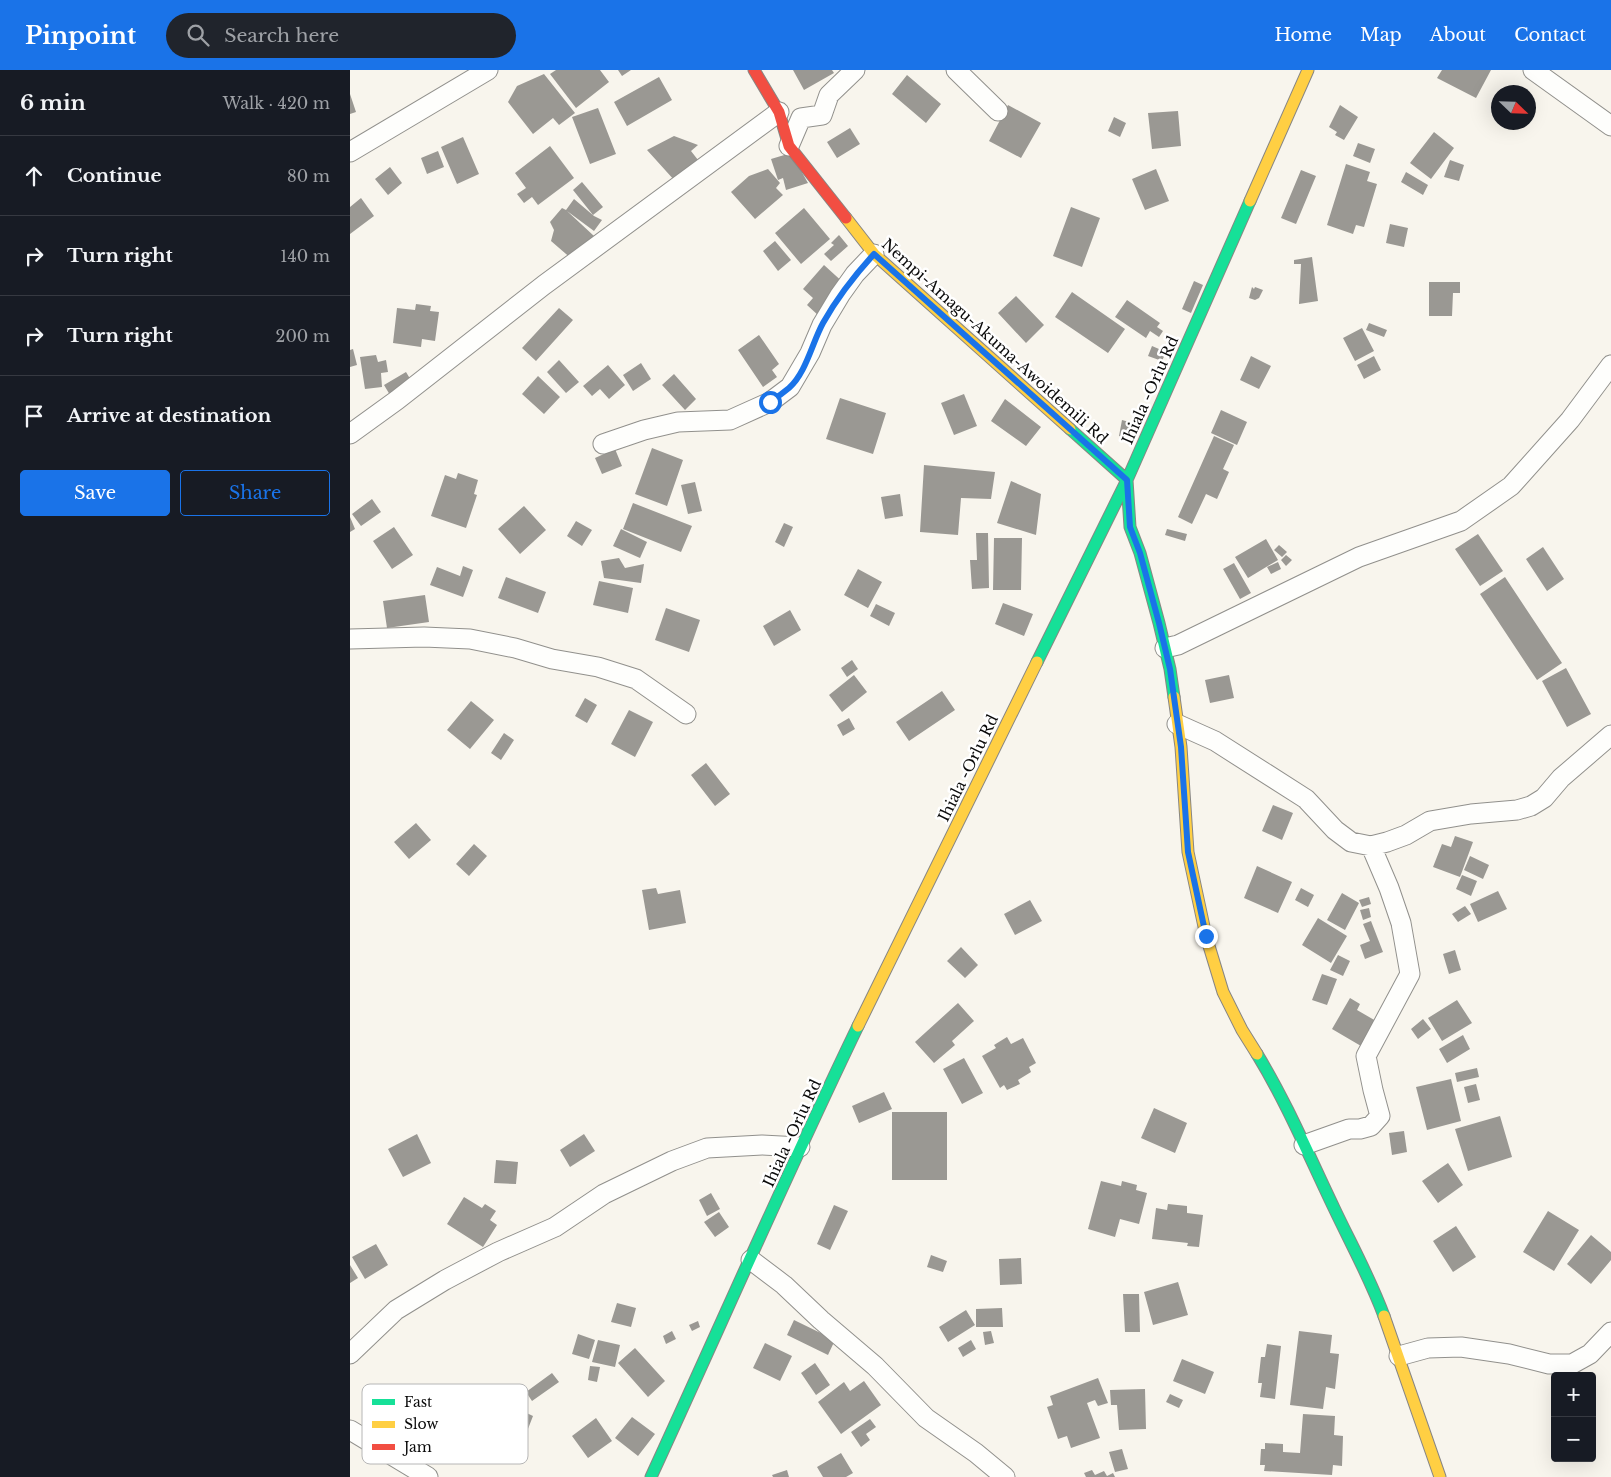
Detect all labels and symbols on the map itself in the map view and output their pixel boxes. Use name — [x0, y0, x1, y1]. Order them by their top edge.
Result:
north arrow — [1491, 85, 1536, 130]
street label: Nempi-Amagu-Akuma-Awoidemili Rd — [878, 234, 1112, 448]
street label: Ihiala -Orlu Rd — [1118, 333, 1182, 447]
route start — [759, 391, 782, 414]
street label: Ihiala -Orlu Rd — [934, 711, 1002, 825]
route end — [1195, 925, 1218, 948]
street label: Ihiala -Orlu Rd — [759, 1076, 825, 1190]
legend — [362, 1384, 528, 1464]
text: Fast — [404, 1393, 433, 1411]
text: Slow — [404, 1415, 438, 1433]
text: Jam — [402, 1438, 432, 1456]

